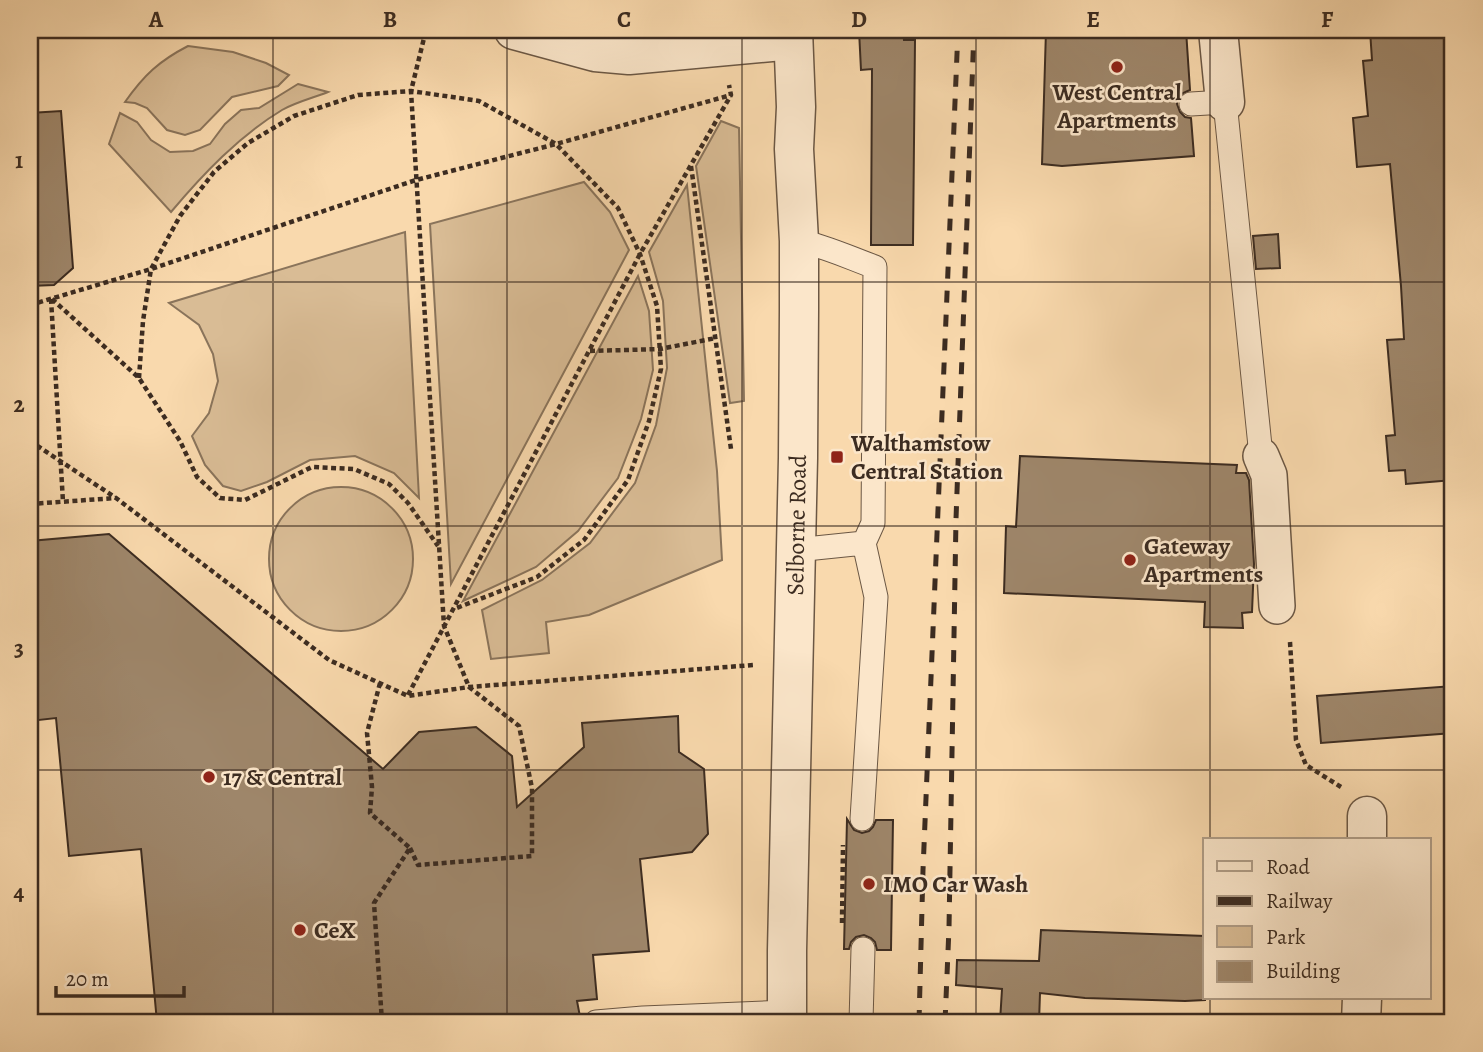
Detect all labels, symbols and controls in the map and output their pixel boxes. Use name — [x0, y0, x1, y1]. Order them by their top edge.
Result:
text: A — [148, 4, 164, 35]
text: B — [383, 4, 397, 35]
text: C — [617, 4, 631, 35]
text: D — [851, 4, 867, 35]
text: E — [1086, 4, 1100, 35]
text: F — [1321, 4, 1334, 35]
marker: West Central Apartments — [1109, 59, 1125, 75]
place label: West Central Apartments — [1052, 76, 1182, 136]
text: 1 — [15, 145, 23, 176]
text: 2 — [13, 389, 25, 420]
place label: Walthamstow Central Station — [850, 427, 1004, 487]
marker: Walthamstow Central Station — [829, 449, 845, 465]
street label: Selborne Road — [779, 454, 814, 596]
place label: Gateway Apartments — [1143, 530, 1263, 590]
marker: Gateway Apartments — [1122, 552, 1138, 568]
text: 3 — [14, 633, 24, 664]
place label: 17 & Central — [223, 761, 343, 793]
marker: 17 & Central — [201, 769, 217, 785]
legend — [1203, 838, 1430, 1000]
text: Road — [1266, 853, 1310, 881]
place label: IMO Car Wash — [883, 868, 1028, 900]
marker: IMO Car Wash — [861, 876, 877, 892]
text: 4 — [14, 877, 25, 908]
text: Railway — [1266, 887, 1333, 915]
place label: CeX — [314, 914, 356, 946]
marker: CeX — [292, 922, 308, 938]
text: Park — [1266, 923, 1306, 951]
scale bar — [56, 954, 184, 998]
text: Building — [1266, 957, 1341, 985]
text: 20 m — [66, 965, 109, 993]

